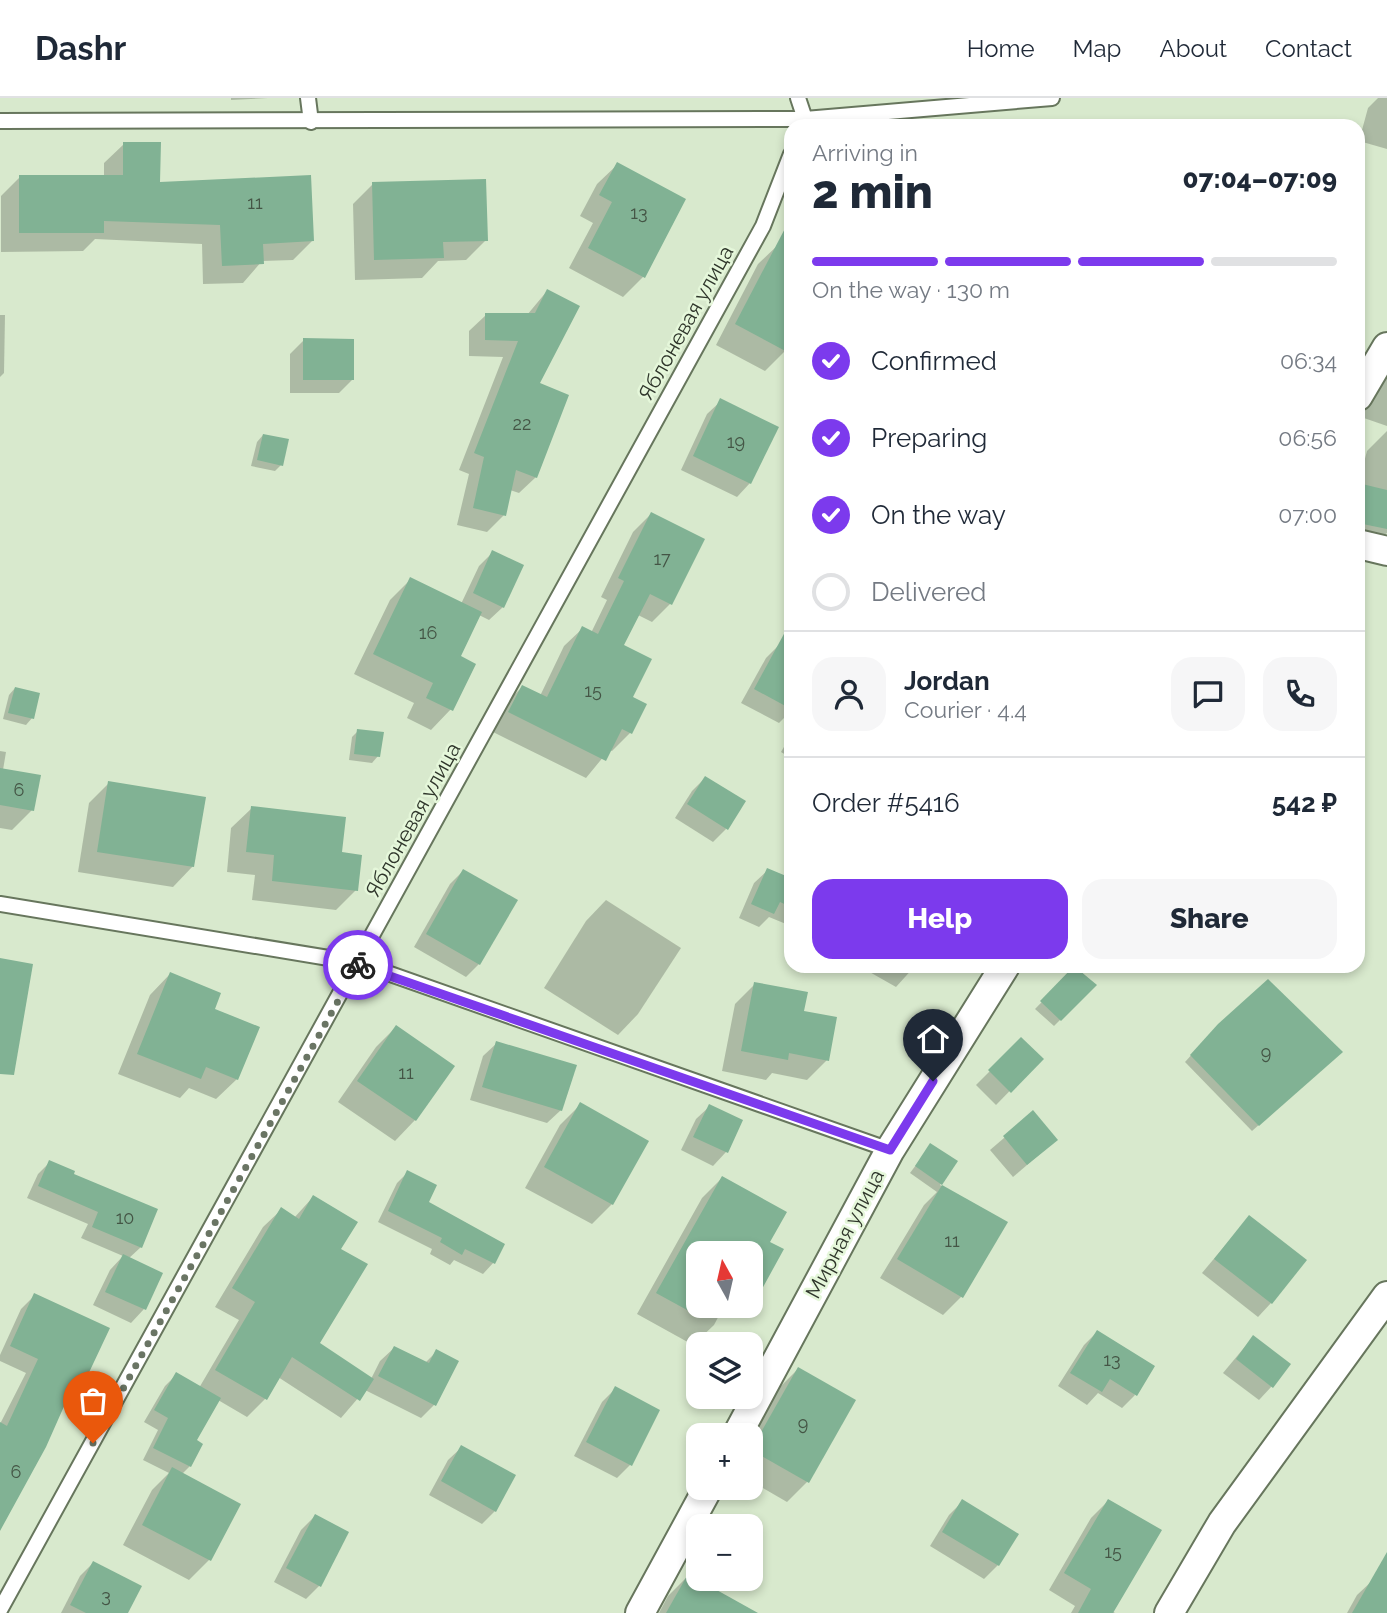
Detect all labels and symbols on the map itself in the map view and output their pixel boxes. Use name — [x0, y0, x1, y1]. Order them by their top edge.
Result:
house number: 11 — [247, 192, 263, 213]
house number: 13 — [630, 202, 648, 223]
street label: Яблоневая улица — [633, 241, 738, 404]
house number: 22 — [513, 413, 531, 434]
house number: 19 — [727, 431, 745, 452]
house number: 17 — [653, 548, 671, 569]
house number: 16 — [419, 622, 437, 643]
house number: 15 — [584, 680, 602, 701]
street label: Яблоневая улица — [360, 738, 465, 901]
house number: 6 — [14, 779, 25, 800]
courier — [323, 930, 393, 1000]
pin — [903, 1009, 963, 1081]
house number: 9 — [1261, 1042, 1271, 1063]
house number: 11 — [398, 1062, 414, 1083]
street label: Мирная улица — [800, 1165, 889, 1303]
house number: 10 — [116, 1207, 134, 1228]
house number: 11 — [944, 1230, 960, 1251]
north arrow — [686, 1241, 763, 1318]
house number: 13 — [1103, 1349, 1121, 1370]
pin — [63, 1371, 123, 1443]
house number: 9 — [798, 1413, 808, 1434]
house number: 6 — [11, 1461, 22, 1482]
house number: 15 — [1104, 1541, 1122, 1562]
house number: 3 — [101, 1585, 111, 1606]

